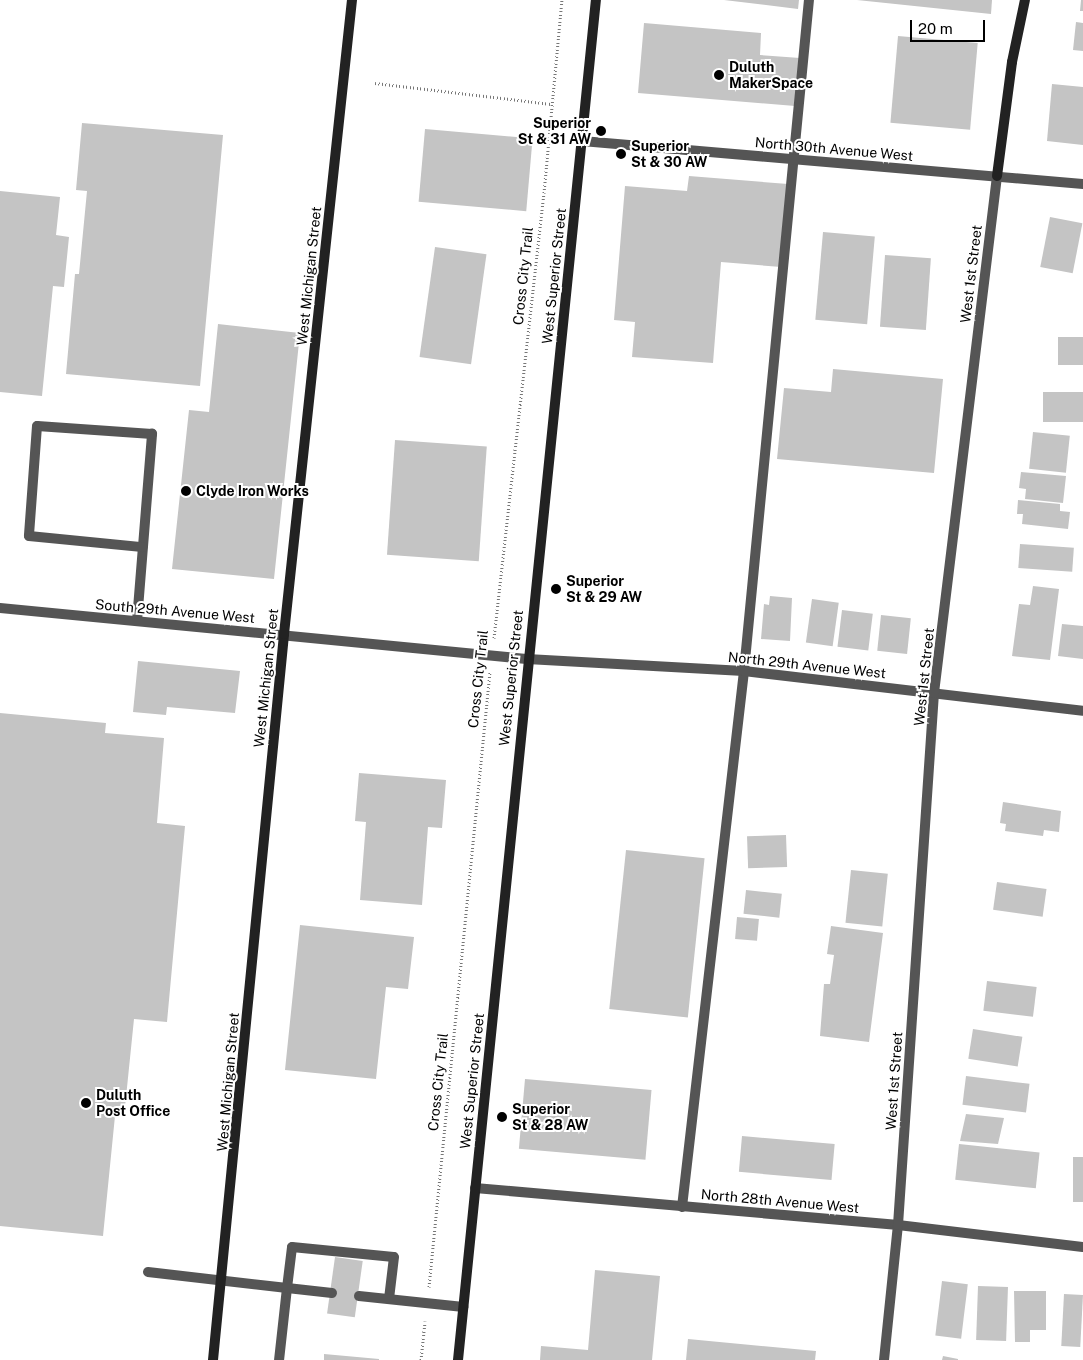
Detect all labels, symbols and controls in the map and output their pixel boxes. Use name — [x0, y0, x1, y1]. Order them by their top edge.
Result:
scale bar — [913, 10, 988, 42]
text: 20 m — [918, 20, 953, 37]
place label: Duluth MakerSpace — [729, 59, 813, 92]
marker: Duluth MakerSpace — [713, 69, 725, 81]
place label: Superior St & 31 AW — [518, 115, 591, 148]
marker: Superior St & 31 AW — [595, 125, 607, 137]
street label: North 30th Avenue West — [754, 134, 914, 164]
place label: Superior St & 30 AW — [631, 138, 707, 170]
marker: Superior St & 30 AW — [615, 148, 627, 160]
street label: West Michigan Street — [293, 206, 325, 346]
street label: West Superior Street — [538, 207, 570, 345]
street label: West 1st Street — [957, 224, 985, 324]
street label: Cross City Trail — [509, 226, 537, 326]
place label: Clyde Iron Works — [196, 483, 309, 499]
marker: Clyde Iron Works — [180, 485, 192, 497]
place label: Superior St & 29 AW — [566, 573, 642, 606]
marker: Superior St & 29 AW — [550, 583, 562, 595]
street label: South 29th Avenue West — [94, 596, 256, 626]
street label: West Michigan Street — [250, 608, 282, 748]
street label: West Superior Street — [495, 609, 527, 747]
street label: West 1st Street — [910, 627, 938, 727]
street label: Cross City Trail — [464, 629, 492, 729]
street label: North 29th Avenue West — [727, 648, 887, 682]
street label: West Michigan Street — [214, 1012, 242, 1152]
street label: West Superior Street — [456, 1012, 488, 1150]
street label: West 1st Street — [882, 1031, 906, 1131]
street label: Cross City Trail — [424, 1032, 452, 1132]
place label: Duluth Post Office — [96, 1087, 170, 1120]
marker: Duluth Post Office — [80, 1097, 92, 1109]
place label: Superior St & 28 AW — [512, 1101, 588, 1134]
marker: Superior St & 28 AW — [496, 1111, 508, 1123]
street label: North 28th Avenue West — [700, 1186, 860, 1216]

